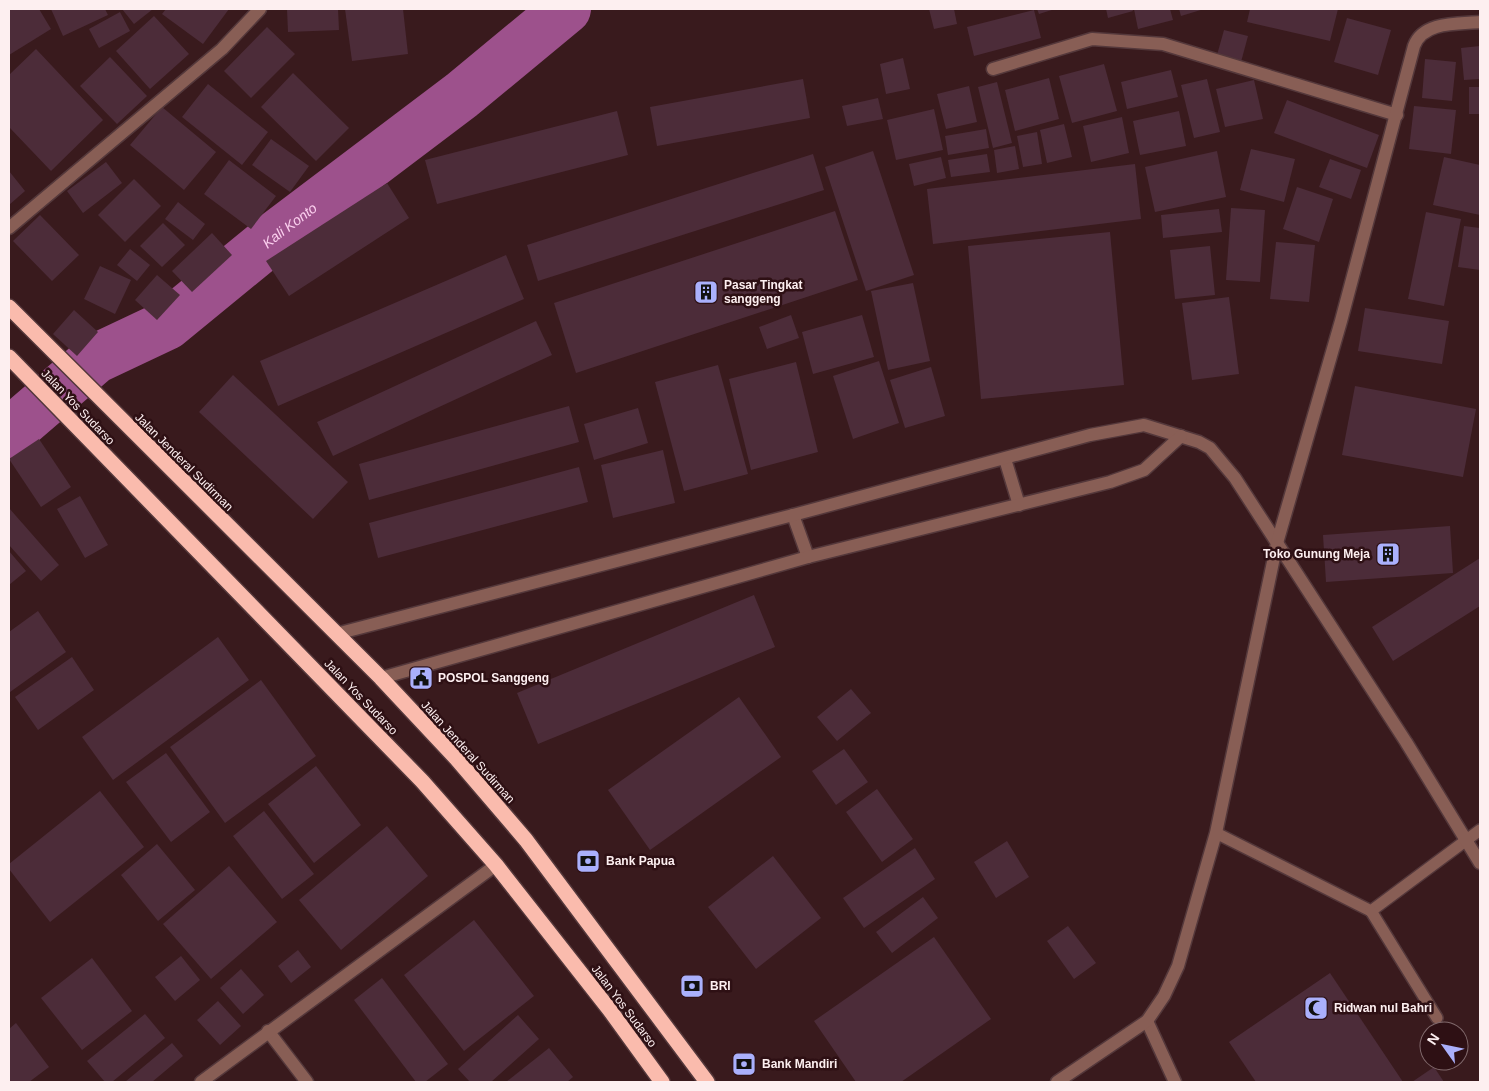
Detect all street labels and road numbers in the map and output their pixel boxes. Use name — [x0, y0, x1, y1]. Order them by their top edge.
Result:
street label: Jalan Yos Sudarso — [38, 366, 118, 448]
street label: Jalan Jenderal Sudirman — [132, 410, 236, 514]
street label: Jalan Yos Sudarso — [321, 656, 401, 738]
street label: Jalan Jenderal Sudirman — [418, 698, 518, 806]
street label: Jalan Yos Sudarso — [588, 962, 660, 1050]

